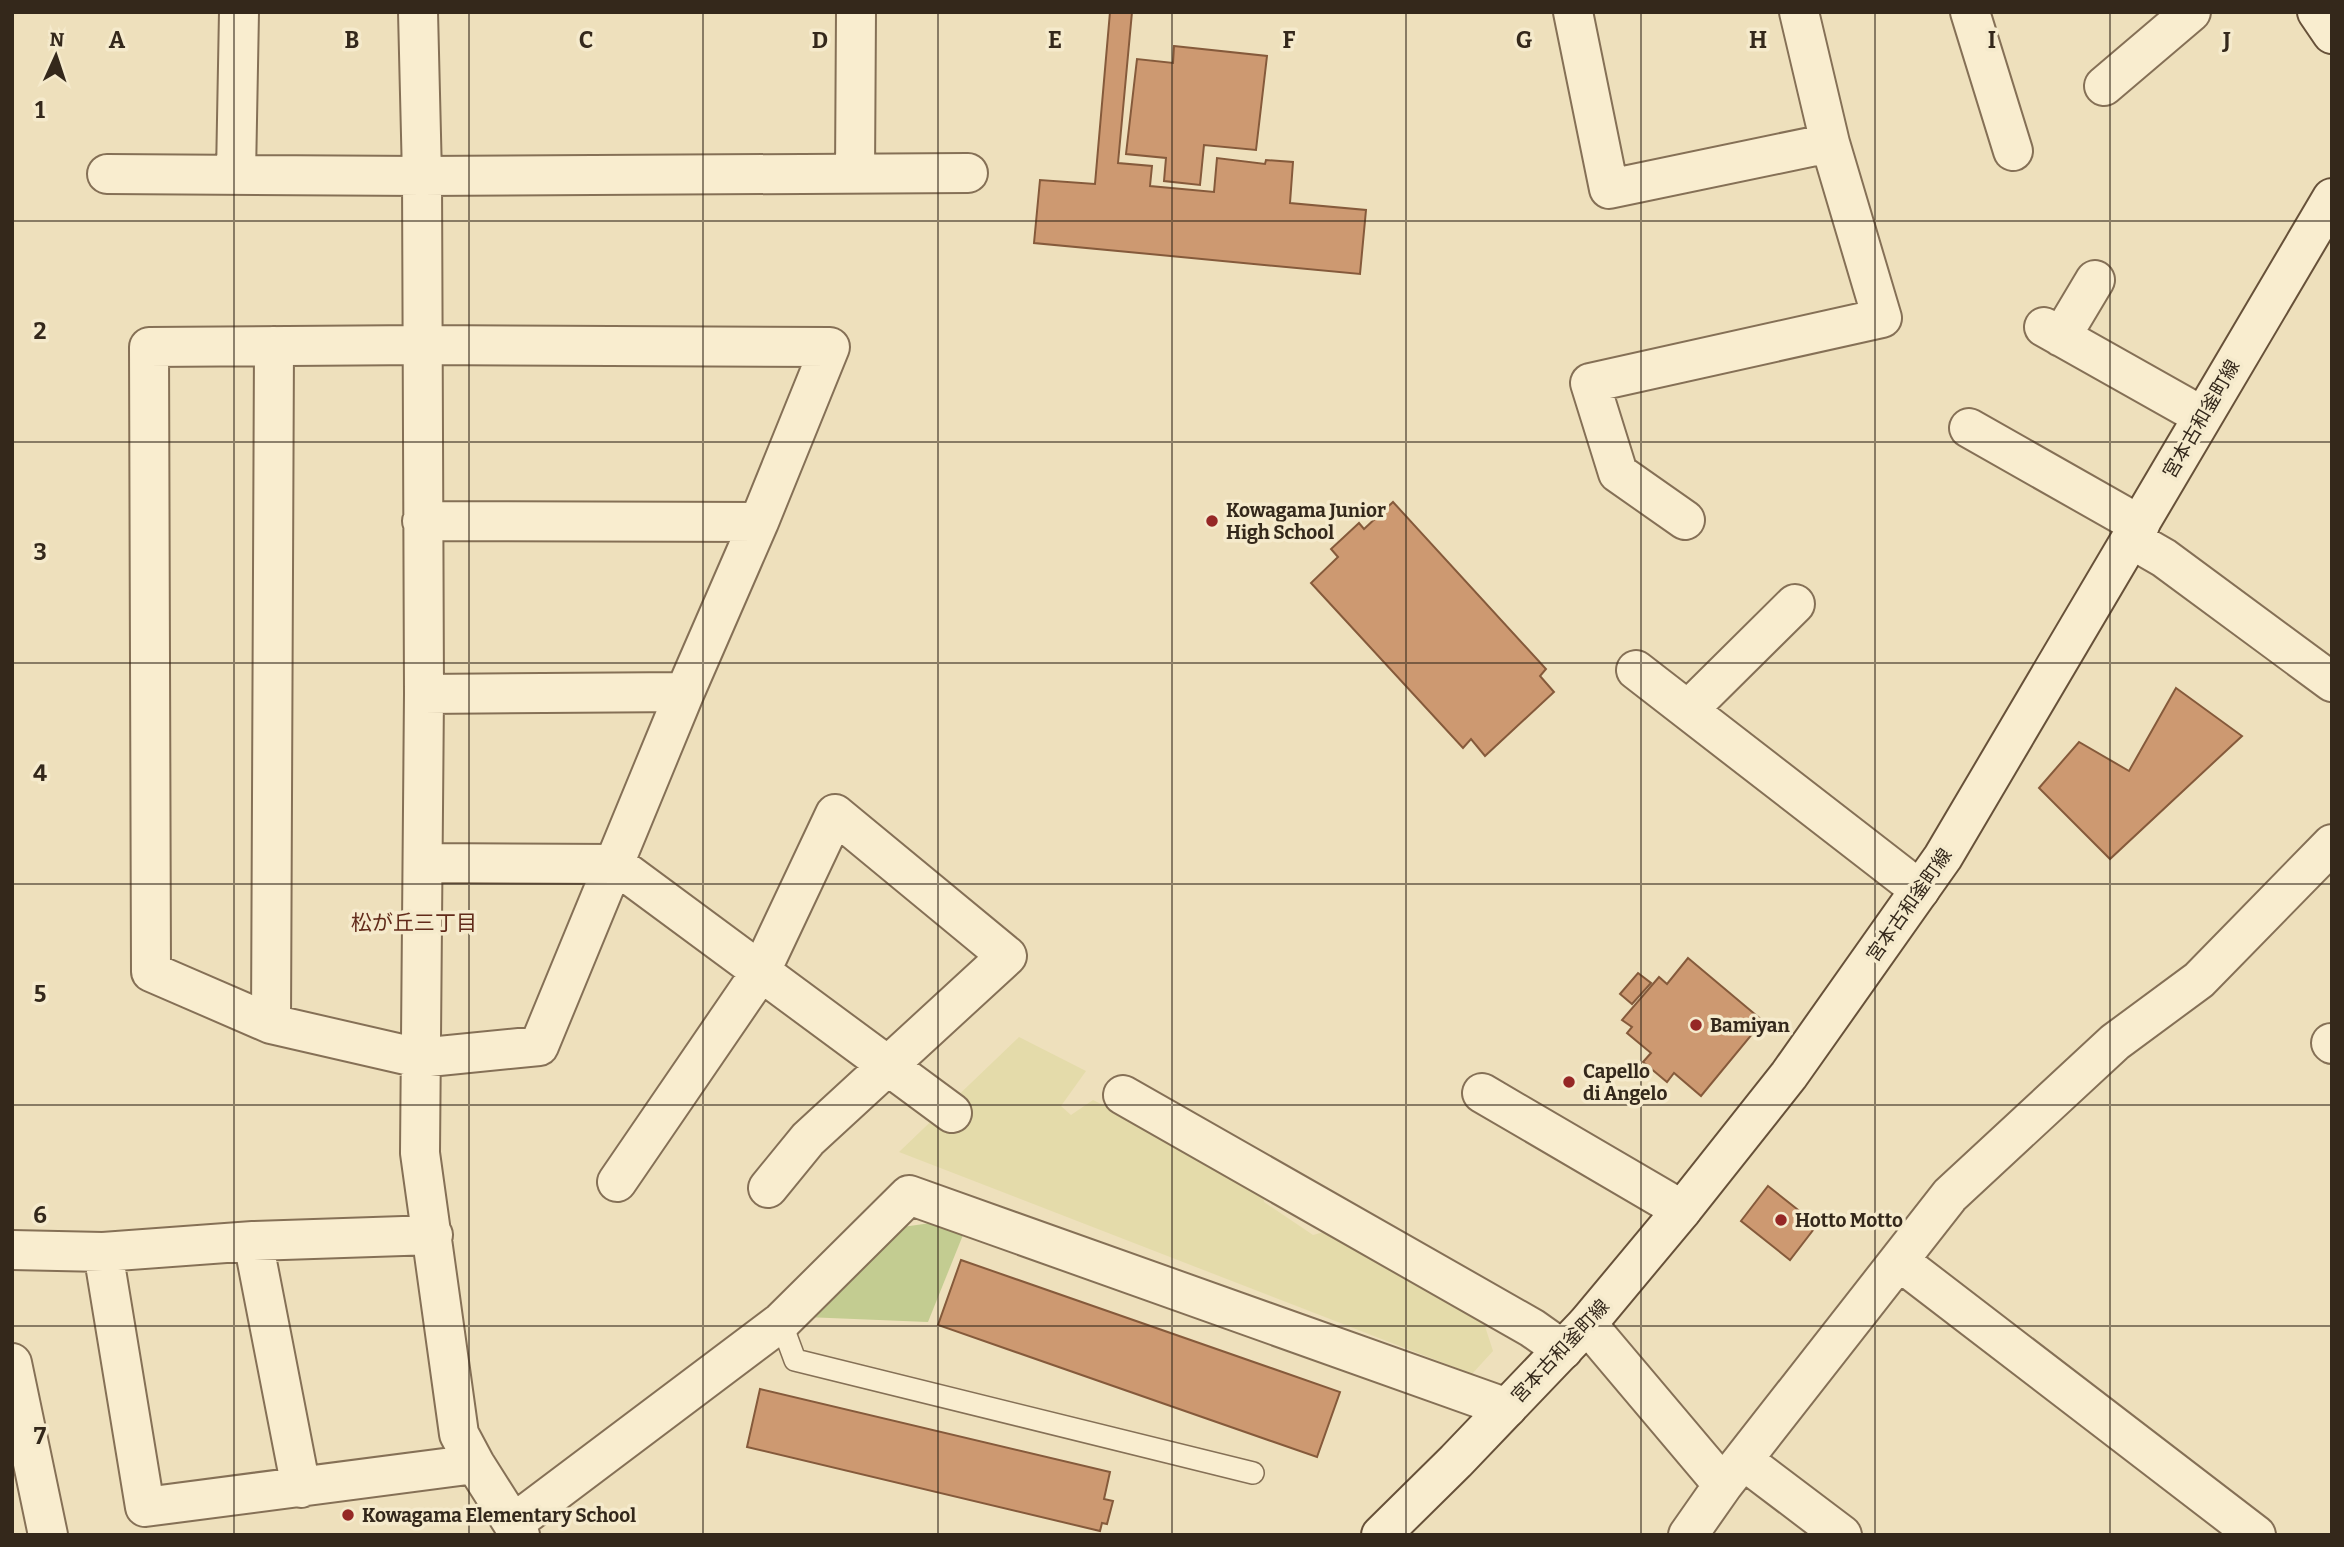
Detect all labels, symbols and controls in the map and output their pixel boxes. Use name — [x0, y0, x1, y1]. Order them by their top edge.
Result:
north arrow — [21, 21, 91, 91]
text: A — [109, 26, 126, 54]
text: B — [345, 26, 359, 54]
text: C — [579, 26, 593, 54]
text: D — [812, 26, 828, 54]
text: E — [1048, 26, 1062, 54]
text: F — [1283, 26, 1296, 54]
text: G — [1516, 26, 1533, 54]
text: H — [1749, 26, 1767, 54]
text: I — [1988, 26, 1996, 54]
text: J — [2221, 26, 2231, 54]
text: N — [49, 28, 65, 51]
text: 1 — [35, 96, 45, 124]
text: 2 — [34, 317, 47, 345]
street label: 宮本古和釜町線 — [2158, 356, 2244, 482]
place label: Kowagama Junior High School — [1226, 499, 1386, 544]
marker: Kowagama Junior High School — [1204, 513, 1220, 529]
text: 3 — [33, 538, 47, 566]
text: 4 — [33, 759, 47, 787]
street label: 宮本古和釜町線 — [1861, 844, 1957, 966]
district label: 松が丘三丁目 — [351, 910, 477, 936]
text: 5 — [34, 980, 46, 1008]
place label: Bamiyan — [1710, 1014, 1790, 1037]
marker: Bamiyan — [1688, 1017, 1704, 1033]
place label: Capello di Angelo — [1583, 1060, 1667, 1105]
marker: Capello di Angelo — [1561, 1074, 1577, 1090]
text: 6 — [33, 1201, 47, 1229]
place label: Hotto Motto — [1795, 1209, 1903, 1232]
marker: Hotto Motto — [1773, 1212, 1789, 1228]
street label: 宮本古和釜町線 — [1506, 1295, 1614, 1407]
text: 7 — [34, 1422, 47, 1450]
place label: Kowagama Elementary School — [362, 1504, 636, 1527]
marker: Kowagama Elementary School — [340, 1507, 356, 1523]

